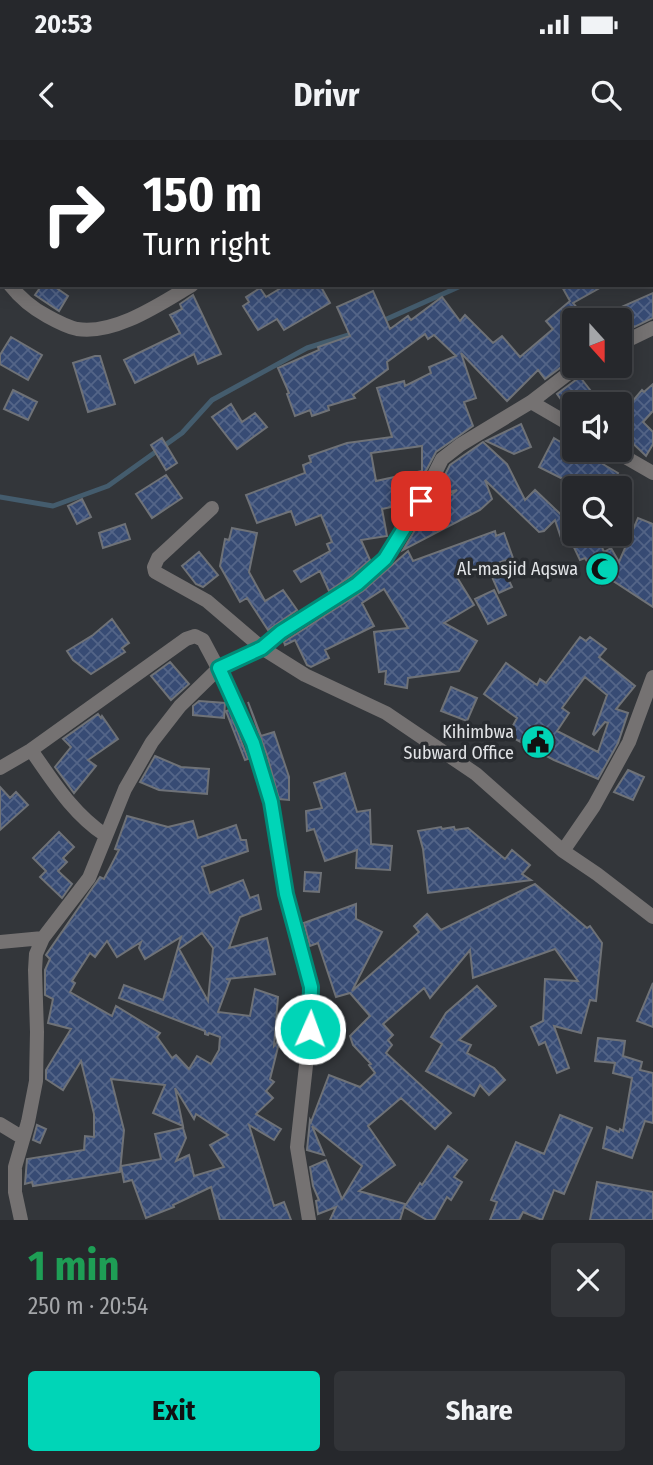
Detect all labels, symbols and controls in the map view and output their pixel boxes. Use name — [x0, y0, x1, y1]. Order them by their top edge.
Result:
text: 20:53 — [35, 9, 92, 40]
icon: back — [28, 76, 66, 114]
text: Drivr — [294, 76, 359, 114]
icon: search — [587, 76, 625, 114]
text: 150 m — [143, 165, 262, 224]
icon: right — [28, 168, 119, 259]
text: Turn right — [143, 225, 270, 263]
north arrow — [562, 308, 632, 378]
map controls — [562, 308, 632, 546]
button: sound — [562, 392, 632, 462]
pin — [391, 471, 451, 531]
button: search — [562, 476, 632, 546]
icon: arrive — [402, 482, 440, 520]
mosque icon: Al-masjid Aqswa — [583, 550, 621, 588]
place label: Al-masjid Aqswa — [457, 558, 578, 580]
place label: Kihimbwa Subward Office — [404, 721, 514, 764]
public building icon: Kihimbwa Subward Office — [519, 723, 557, 761]
position arrow — [273, 992, 347, 1066]
text: 1 min — [28, 1241, 119, 1291]
button: close — [551, 1243, 625, 1317]
text: 250 m · 20:54 — [28, 1292, 148, 1320]
button: Exit — [28, 1371, 320, 1451]
button: Share — [334, 1371, 625, 1451]

